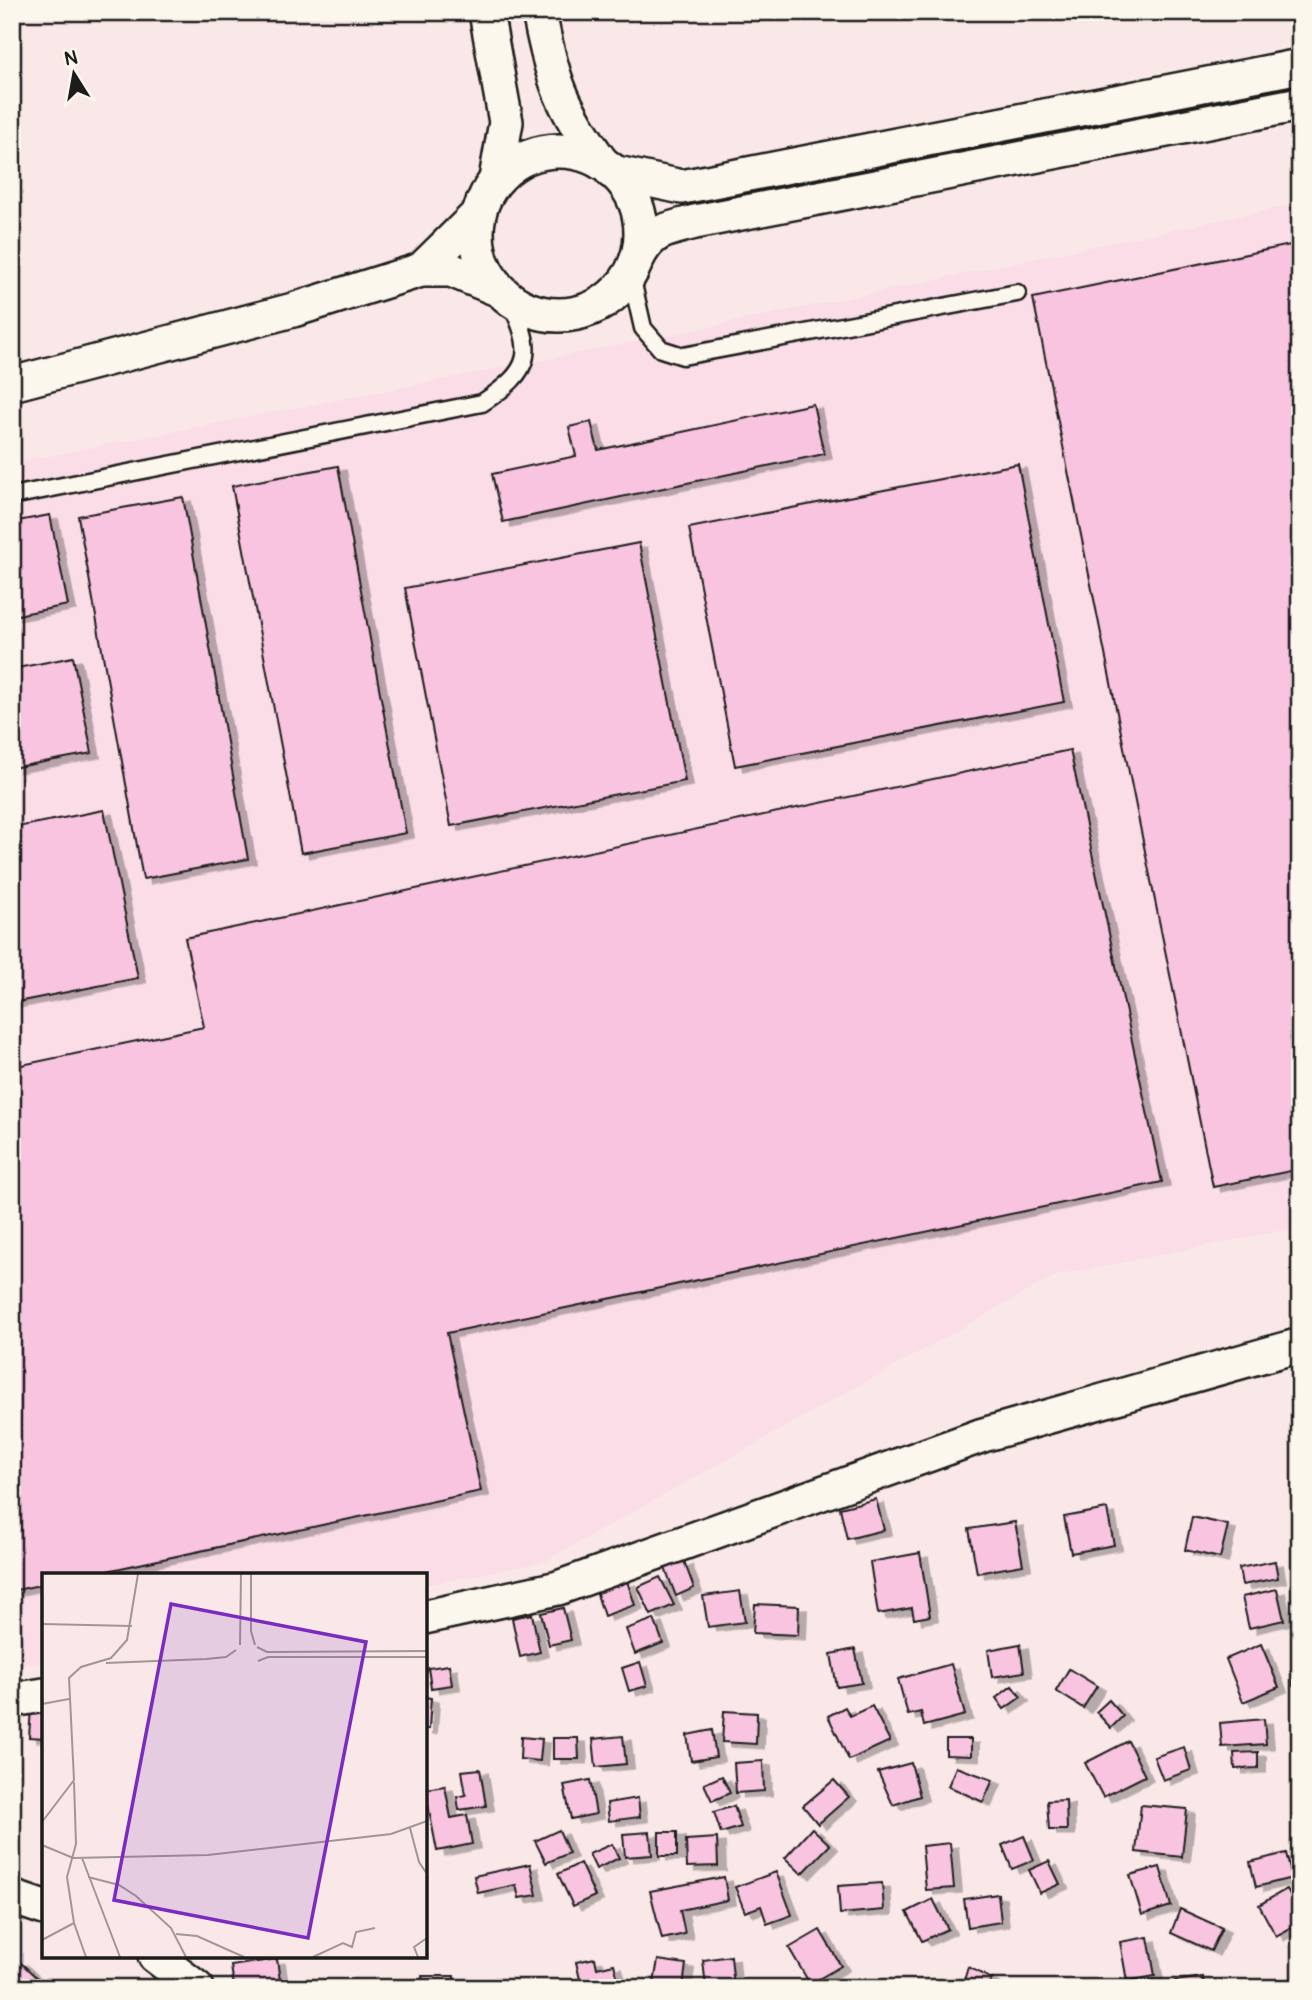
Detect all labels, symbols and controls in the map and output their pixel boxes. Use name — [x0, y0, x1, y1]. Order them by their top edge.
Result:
north arrow — [38, 38, 108, 108]
text: N — [62, 45, 80, 71]
inset map — [42, 1573, 427, 1958]

